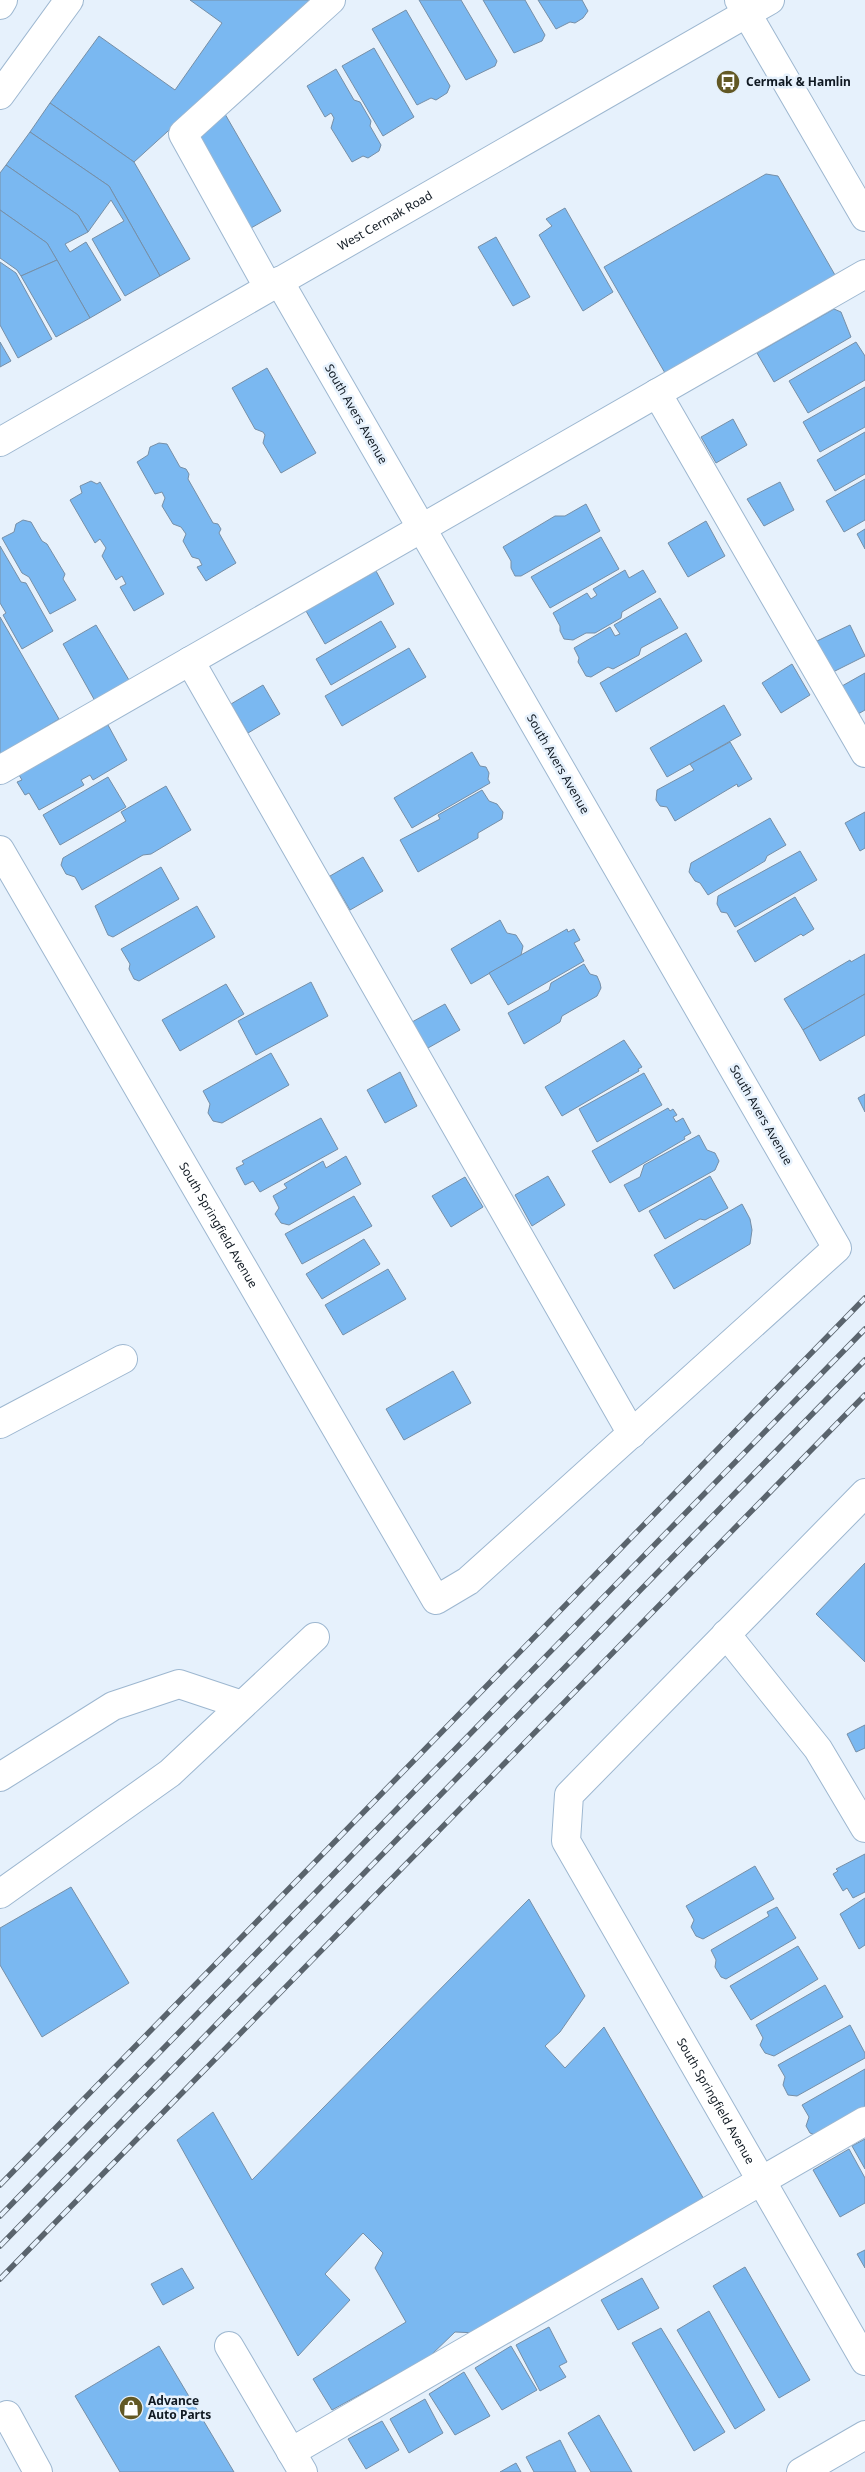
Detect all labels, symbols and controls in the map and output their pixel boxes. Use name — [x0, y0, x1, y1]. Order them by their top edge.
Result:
bus stop icon: Cermak & Hamlin — [715, 69, 741, 95]
place label: Cermak & Hamlin — [746, 73, 851, 90]
street label: West Cermak Road — [334, 187, 435, 254]
street label: South Avers Avenue — [321, 361, 392, 467]
street label: South Avers Avenue — [523, 711, 594, 817]
street label: South Avers Avenue — [726, 1062, 797, 1168]
street label: South Springfield Avenue — [175, 1159, 262, 1291]
street label: South Springfield Avenue — [673, 2035, 759, 2167]
place label: Advance Auto Parts — [148, 2392, 211, 2423]
shop icon: Advance Auto Parts — [118, 2395, 144, 2421]

